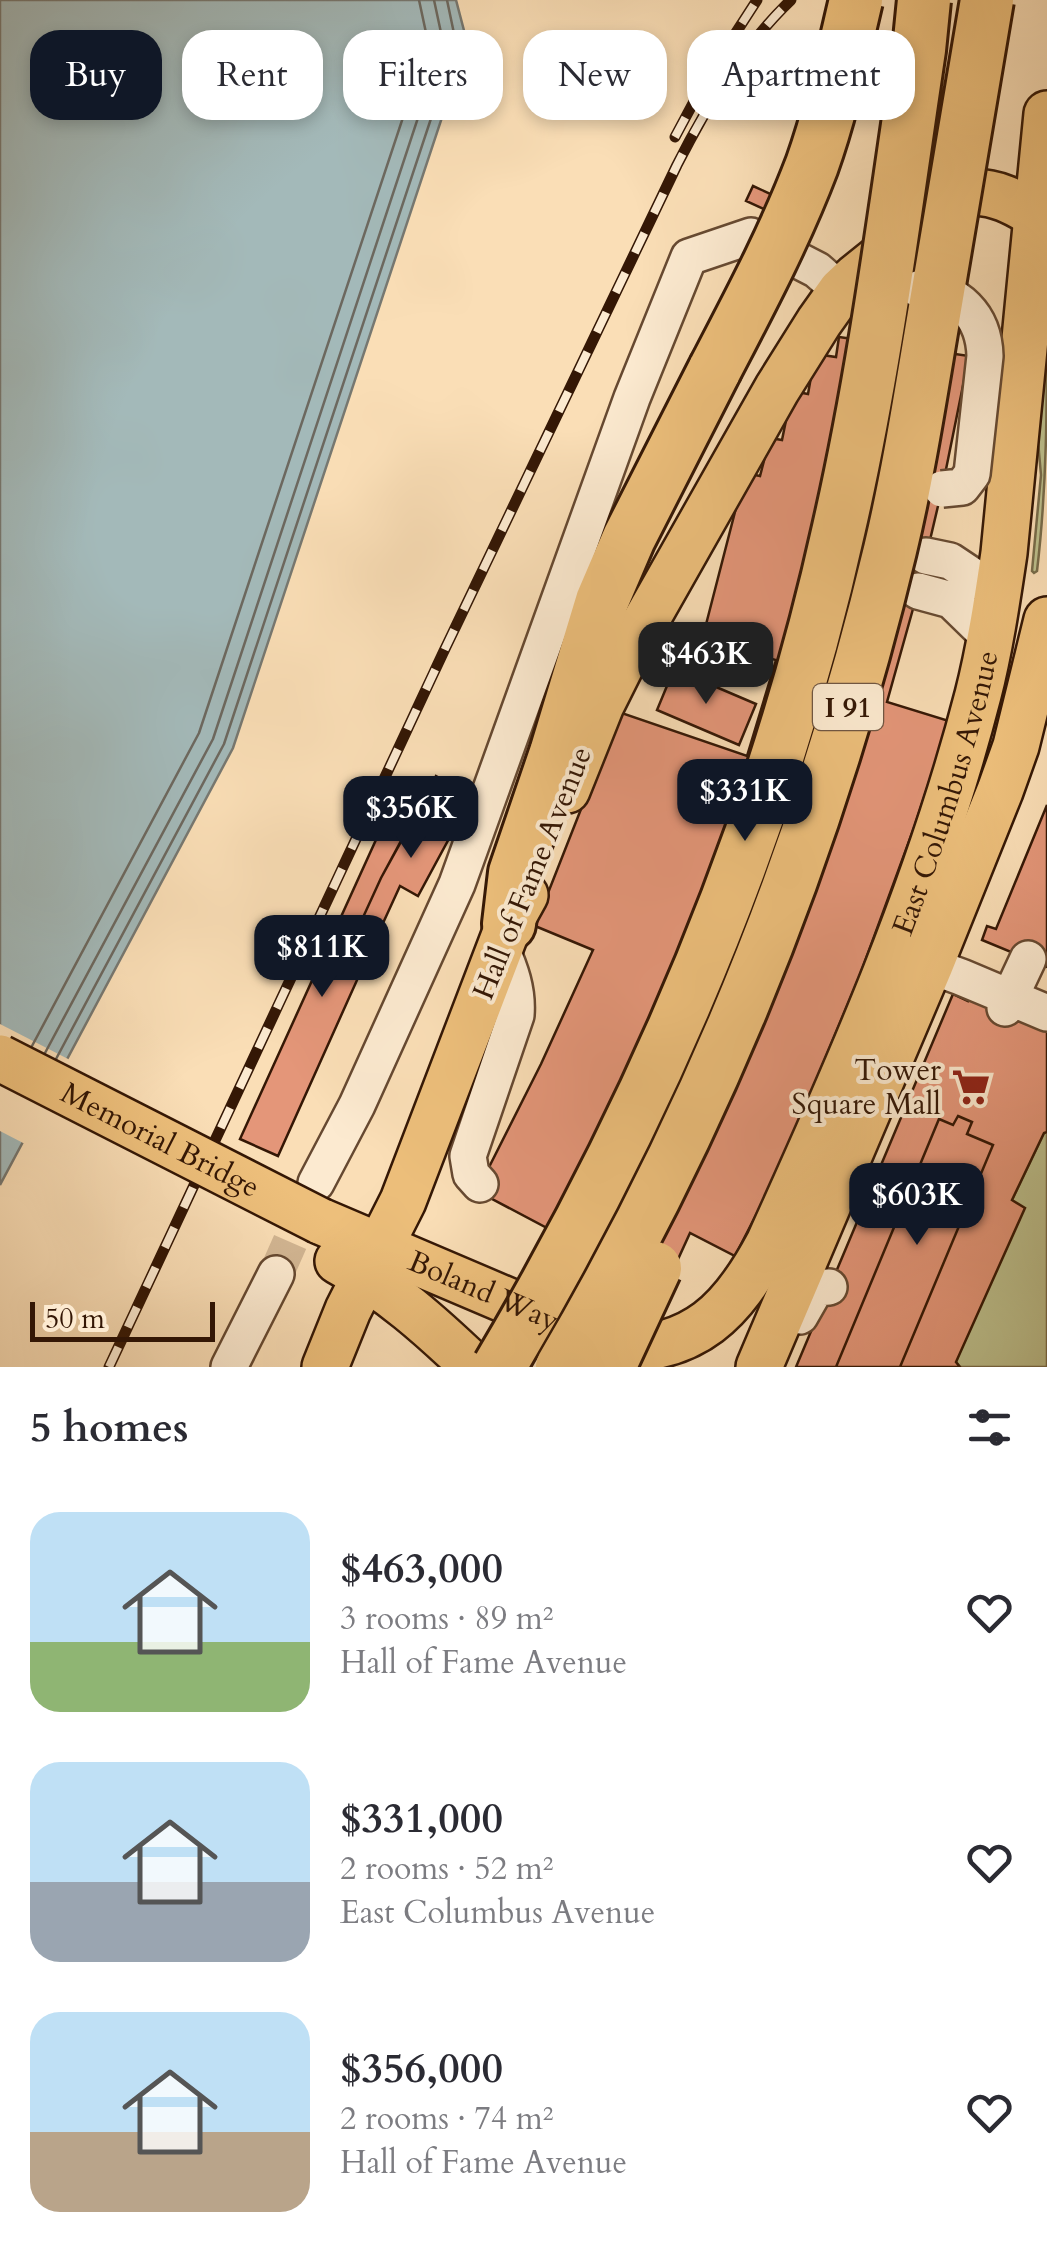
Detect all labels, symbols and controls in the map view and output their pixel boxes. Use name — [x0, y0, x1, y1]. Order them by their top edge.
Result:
chip: Buy — [30, 30, 162, 120]
chip: Rent — [182, 30, 323, 120]
chip: Filters — [343, 30, 503, 120]
chip: New — [523, 30, 667, 120]
chip: Apartment — [687, 30, 915, 120]
pin: $463K — [636, 622, 776, 707]
text: $463K — [660, 632, 752, 676]
street label: East Columbus Avenue — [882, 647, 1008, 941]
road number: I 91 — [813, 684, 883, 730]
street label: Hall of Fame Avenue — [463, 741, 602, 1006]
pin: $331K — [675, 759, 815, 844]
text: $331K — [699, 769, 791, 813]
pin: $356K — [341, 776, 481, 861]
text: $356K — [365, 786, 457, 830]
pin: $811K — [252, 915, 392, 1000]
text: $811K — [276, 925, 368, 969]
place label: Tower Square Mall — [791, 1050, 941, 1125]
supermarket icon: Tower Square Mall — [950, 1066, 992, 1108]
street label: Memorial Bridge — [54, 1072, 266, 1208]
pin: $603K — [847, 1163, 987, 1248]
text: $603K — [871, 1173, 963, 1217]
street label: Boland Way — [402, 1241, 565, 1341]
scale bar — [30, 1297, 215, 1342]
text: 50 m — [45, 1300, 105, 1338]
text: 5 homes — [30, 1399, 188, 1456]
icon: filters — [962, 1400, 1017, 1455]
text: $463,000 — [340, 1540, 503, 1597]
icon: home — [110, 1552, 230, 1672]
icon: heart — [962, 1585, 1017, 1640]
text: 3 rooms · 89 m² — [340, 1597, 553, 1641]
text: Hall of Fame Avenue — [340, 1641, 627, 1685]
text: $331,000 — [340, 1790, 503, 1847]
icon: home — [110, 1802, 230, 1922]
icon: heart — [962, 1835, 1017, 1890]
text: 2 rooms · 52 m² — [340, 1847, 553, 1891]
text: East Columbus Avenue — [340, 1891, 655, 1935]
text: $356,000 — [340, 2040, 503, 2097]
icon: home — [110, 2052, 230, 2172]
icon: heart — [962, 2085, 1017, 2140]
text: 2 rooms · 74 m² — [340, 2097, 553, 2141]
text: Hall of Fame Avenue — [340, 2141, 627, 2185]

